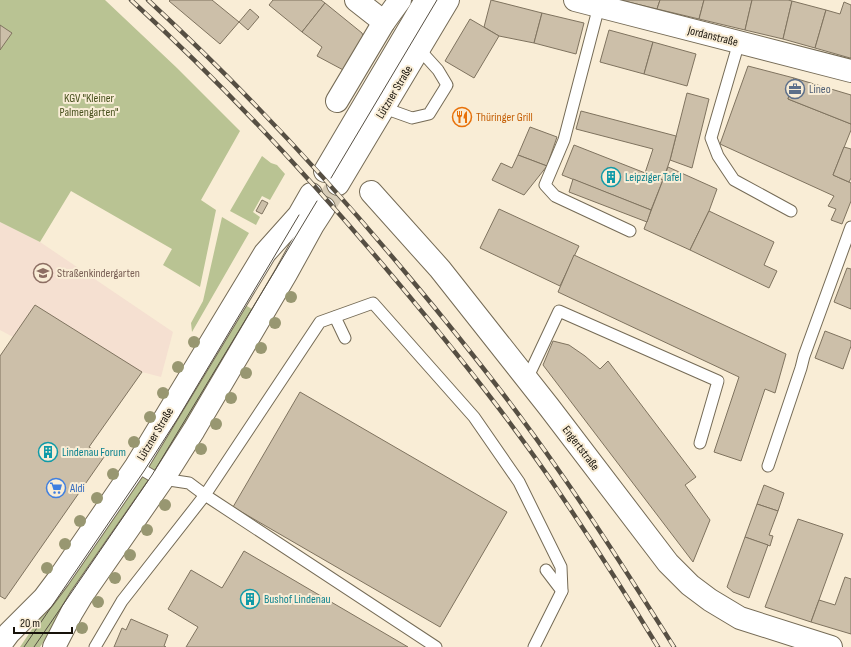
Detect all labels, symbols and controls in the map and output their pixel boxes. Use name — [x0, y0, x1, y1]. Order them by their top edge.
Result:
street label: Jordanstraße — [685, 23, 740, 50]
street label: Lützner Straße — [373, 63, 416, 122]
office icon: Lineo — [784, 78, 806, 100]
place label: Lineo — [809, 82, 831, 97]
park label: KGV "Kleiner Palmengarten" — [60, 91, 118, 120]
restaurant icon: Thüringer Grill — [451, 106, 473, 128]
place label: Thüringer Grill — [476, 110, 533, 125]
building icon: Leipziger Tafel — [600, 166, 622, 188]
place label: Leipziger Tafel — [625, 170, 682, 185]
school or university icon: Straßenkindergarten — [32, 262, 54, 284]
place label: Straßenkindergarten — [57, 266, 140, 281]
street label: Lützner Straße — [134, 405, 177, 464]
street label: Engertstraße — [559, 423, 602, 474]
building icon: Lindenau Forum — [37, 441, 59, 463]
place label: Lindenau Forum — [62, 445, 126, 460]
supermarket icon: Aldi — [45, 477, 67, 499]
place label: Aldi — [69, 481, 85, 496]
building icon: Bushof Lindenau — [239, 588, 261, 610]
place label: Bushof Lindenau — [264, 592, 331, 607]
scale bar — [14, 609, 72, 635]
text: 20 m — [20, 616, 40, 631]

